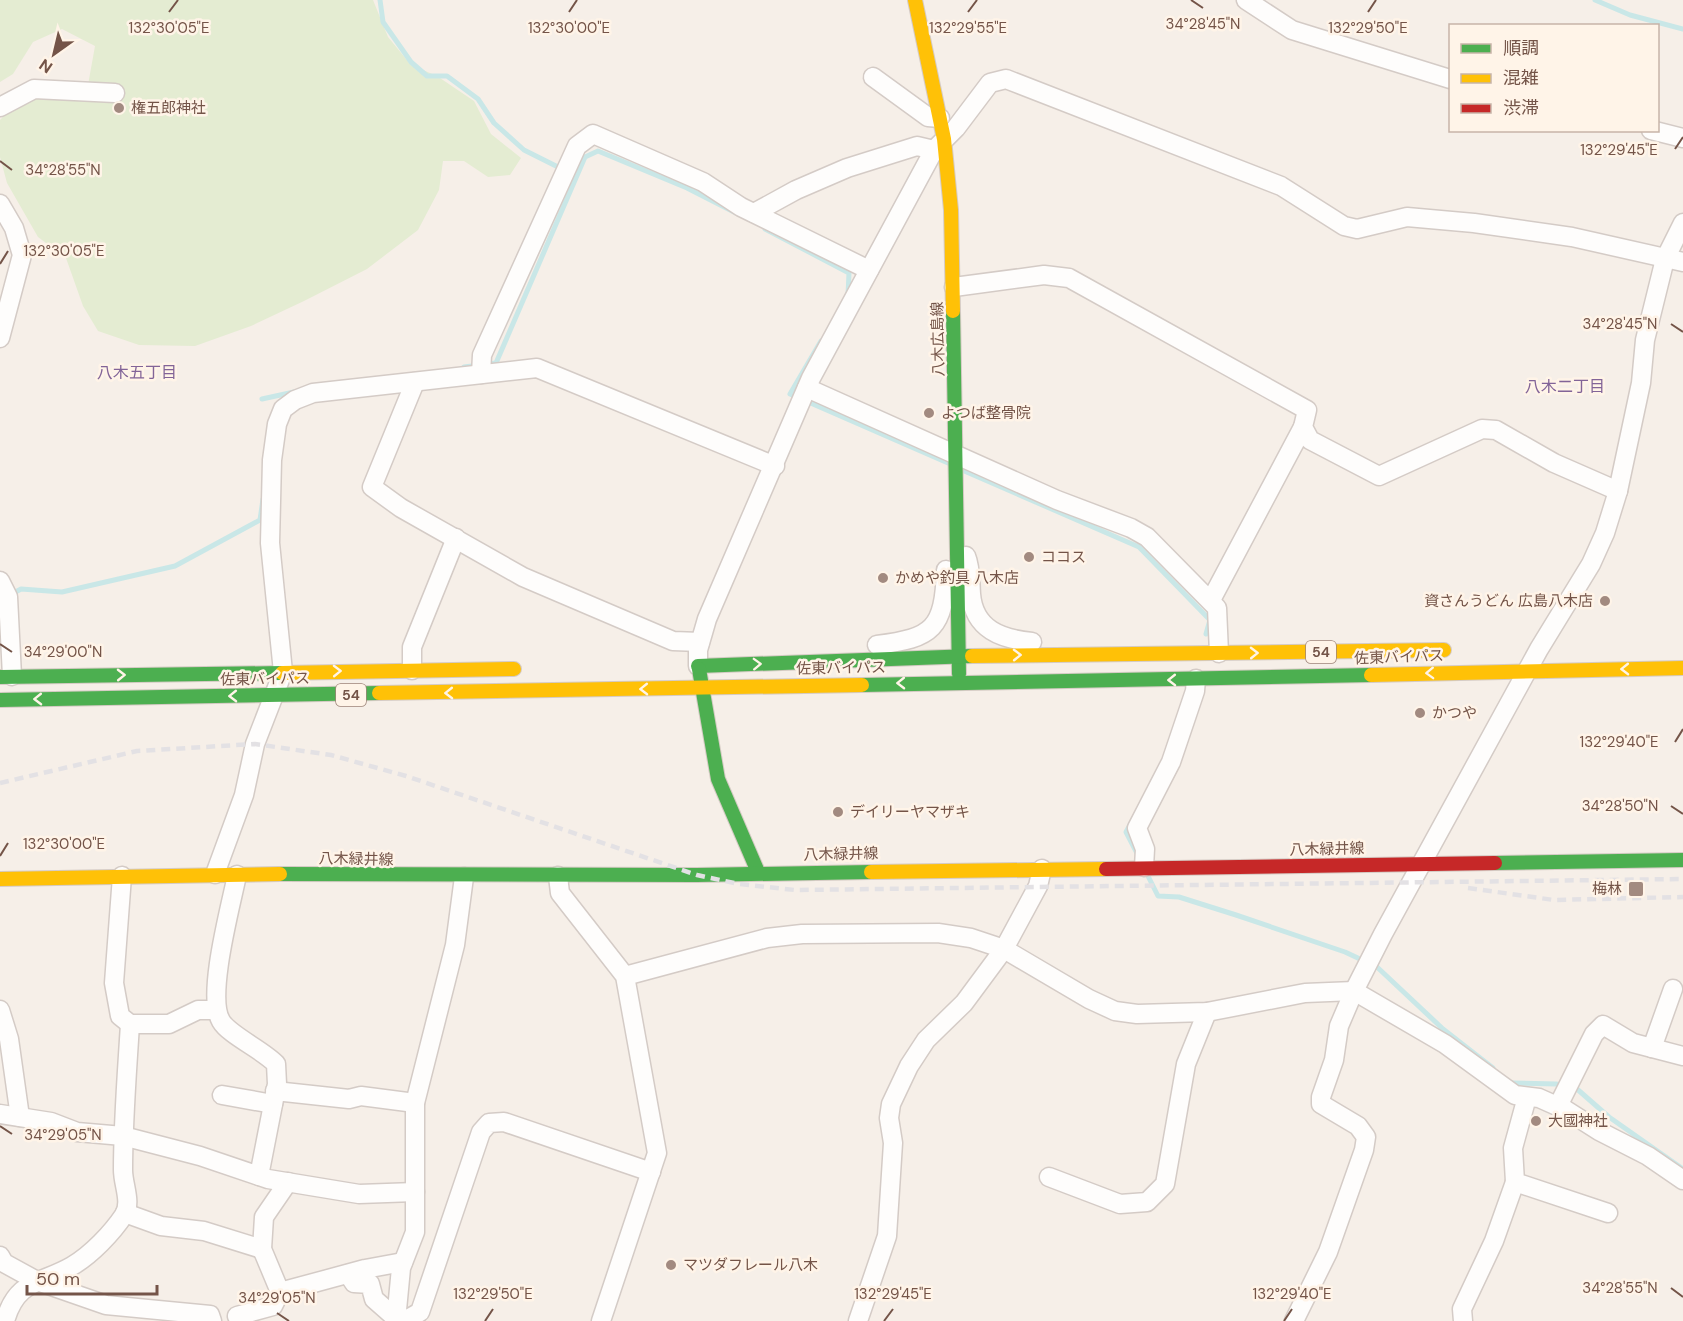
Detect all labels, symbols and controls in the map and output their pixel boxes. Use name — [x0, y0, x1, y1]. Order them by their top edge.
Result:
text: 34°28'45"N — [1166, 14, 1240, 34]
text: 132°30'05"E — [129, 18, 209, 38]
text: 132°30'00"E — [528, 18, 610, 38]
text: 132°29'55"E — [929, 18, 1007, 38]
text: 132°29'50"E — [1328, 18, 1408, 38]
north arrow — [24, 24, 84, 84]
legend — [1449, 24, 1659, 132]
text: 順調 — [1503, 36, 1539, 60]
text: N — [35, 54, 57, 78]
text: 混雑 — [1503, 66, 1539, 90]
text: 渋滞 — [1503, 96, 1539, 120]
place label: 権五郎神社 — [131, 98, 206, 118]
marker: 権五郎神社 — [112, 101, 126, 115]
text: 132°29'45"E — [1580, 140, 1658, 160]
text: 34°28'55"N — [25, 160, 101, 180]
text: 132°30'05"E — [24, 241, 104, 261]
street label: 八木広島線 — [927, 301, 949, 377]
text: 34°28'45"N — [1583, 314, 1657, 334]
district label: 八木五丁目 — [97, 362, 177, 383]
district label: 八木二丁目 — [1525, 376, 1605, 397]
place label: よつば整骨院 — [941, 403, 1031, 423]
marker: よつば整骨院 — [922, 406, 936, 420]
place label: ココス — [1041, 547, 1086, 567]
marker: ココス — [1022, 550, 1036, 564]
place label: かめや釣具 八木店 — [895, 568, 1019, 588]
marker: かめや釣具 八木店 — [876, 571, 890, 585]
place label: 資さんうどん 広島八木店 — [1424, 591, 1593, 611]
marker: 資さんうどん 広島八木店 — [1598, 594, 1612, 608]
road number: 54 — [1306, 641, 1336, 663]
text: 34°29'00"N — [24, 642, 102, 662]
street label: 佐東バイパス — [1354, 645, 1444, 669]
one-way arrow — [1250, 646, 1259, 659]
one-way arrow — [1013, 649, 1022, 662]
one-way arrow — [752, 657, 761, 670]
street label: 佐東バイパス — [796, 657, 886, 679]
one-way arrow — [1620, 662, 1629, 675]
one-way arrow — [333, 665, 342, 678]
one-way arrow — [1425, 667, 1434, 679]
one-way arrow — [117, 668, 126, 681]
street label: 佐東バイパス — [220, 668, 310, 690]
one-way arrow — [1167, 674, 1176, 686]
one-way arrow — [896, 677, 905, 690]
one-way arrow — [640, 683, 649, 696]
road number: 54 — [336, 684, 366, 706]
one-way arrow — [445, 687, 454, 699]
one-way arrow — [229, 690, 238, 702]
one-way arrow — [34, 693, 43, 705]
place label: かつや — [1432, 703, 1477, 723]
marker: かつや — [1413, 706, 1427, 720]
text: 132°29'40"E — [1579, 732, 1659, 752]
text: 34°28'50"N — [1582, 796, 1658, 816]
place label: デイリーヤマザキ — [850, 802, 970, 822]
marker: デイリーヤマザキ — [831, 805, 845, 819]
text: 132°30'00"E — [23, 834, 105, 854]
street label: 八木緑井線 — [1289, 838, 1365, 860]
street label: 八木緑井線 — [803, 843, 879, 865]
street label: 八木緑井線 — [318, 848, 394, 870]
place label: 梅林 — [1592, 879, 1622, 899]
marker: 梅林 — [1627, 880, 1645, 898]
place label: 大國神社 — [1548, 1111, 1608, 1131]
marker: 大國神社 — [1529, 1114, 1543, 1128]
text: 34°29'05"N — [24, 1125, 102, 1145]
place label: マツダフレール八木 — [683, 1255, 818, 1275]
scale bar — [27, 1258, 158, 1296]
marker: マツダフレール八木 — [664, 1258, 678, 1272]
text: 50 m — [36, 1267, 80, 1291]
text: 34°28'55"N — [1582, 1278, 1658, 1298]
text: 132°29'50"E — [453, 1284, 533, 1304]
text: 132°29'45"E — [854, 1284, 932, 1304]
text: 132°29'40"E — [1252, 1284, 1332, 1304]
text: 34°29'05"N — [238, 1288, 316, 1308]

